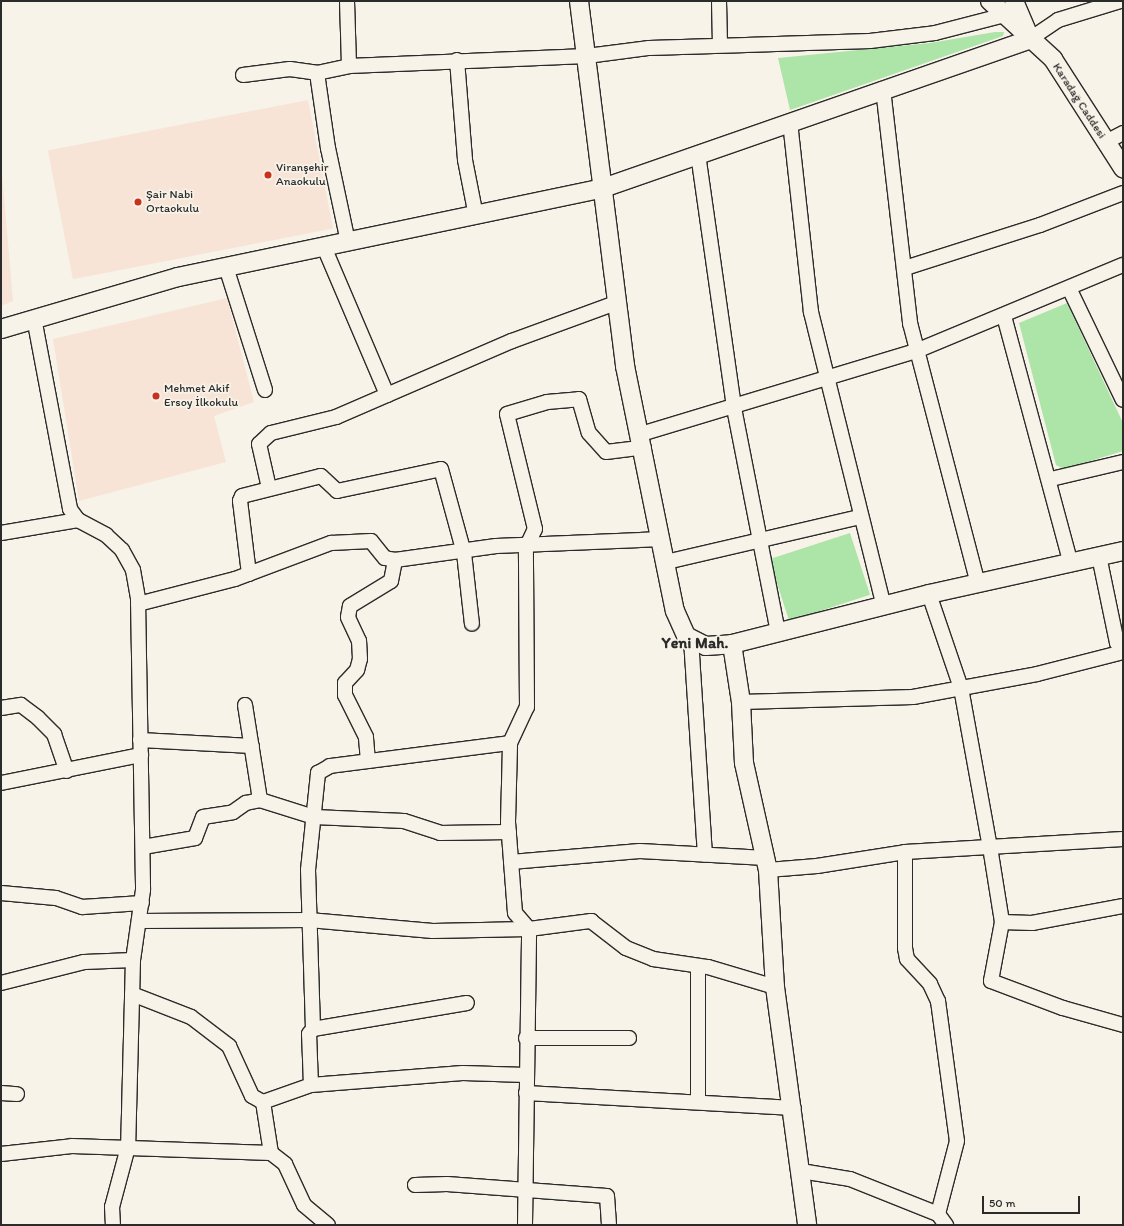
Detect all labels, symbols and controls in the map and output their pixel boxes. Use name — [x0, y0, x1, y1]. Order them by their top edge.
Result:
street label: Karadağ Caddesi — [1049, 60, 1109, 142]
place label: Viranşehir Anaokulu — [276, 161, 329, 189]
marker: Viranşehir Anaokulu — [263, 170, 273, 180]
place label: Şair Nabi Ortaokulu — [146, 188, 199, 216]
marker: Şair Nabi Ortaokulu — [133, 197, 143, 207]
place label: Mehmet Akif Ersoy İlkokulu — [164, 382, 238, 410]
marker: Mehmet Akif Ersoy İlkokulu — [151, 391, 161, 401]
district label: Yeni Mah. — [662, 633, 728, 653]
scale bar — [984, 1188, 1082, 1214]
text: 50 m — [989, 1196, 1015, 1210]

